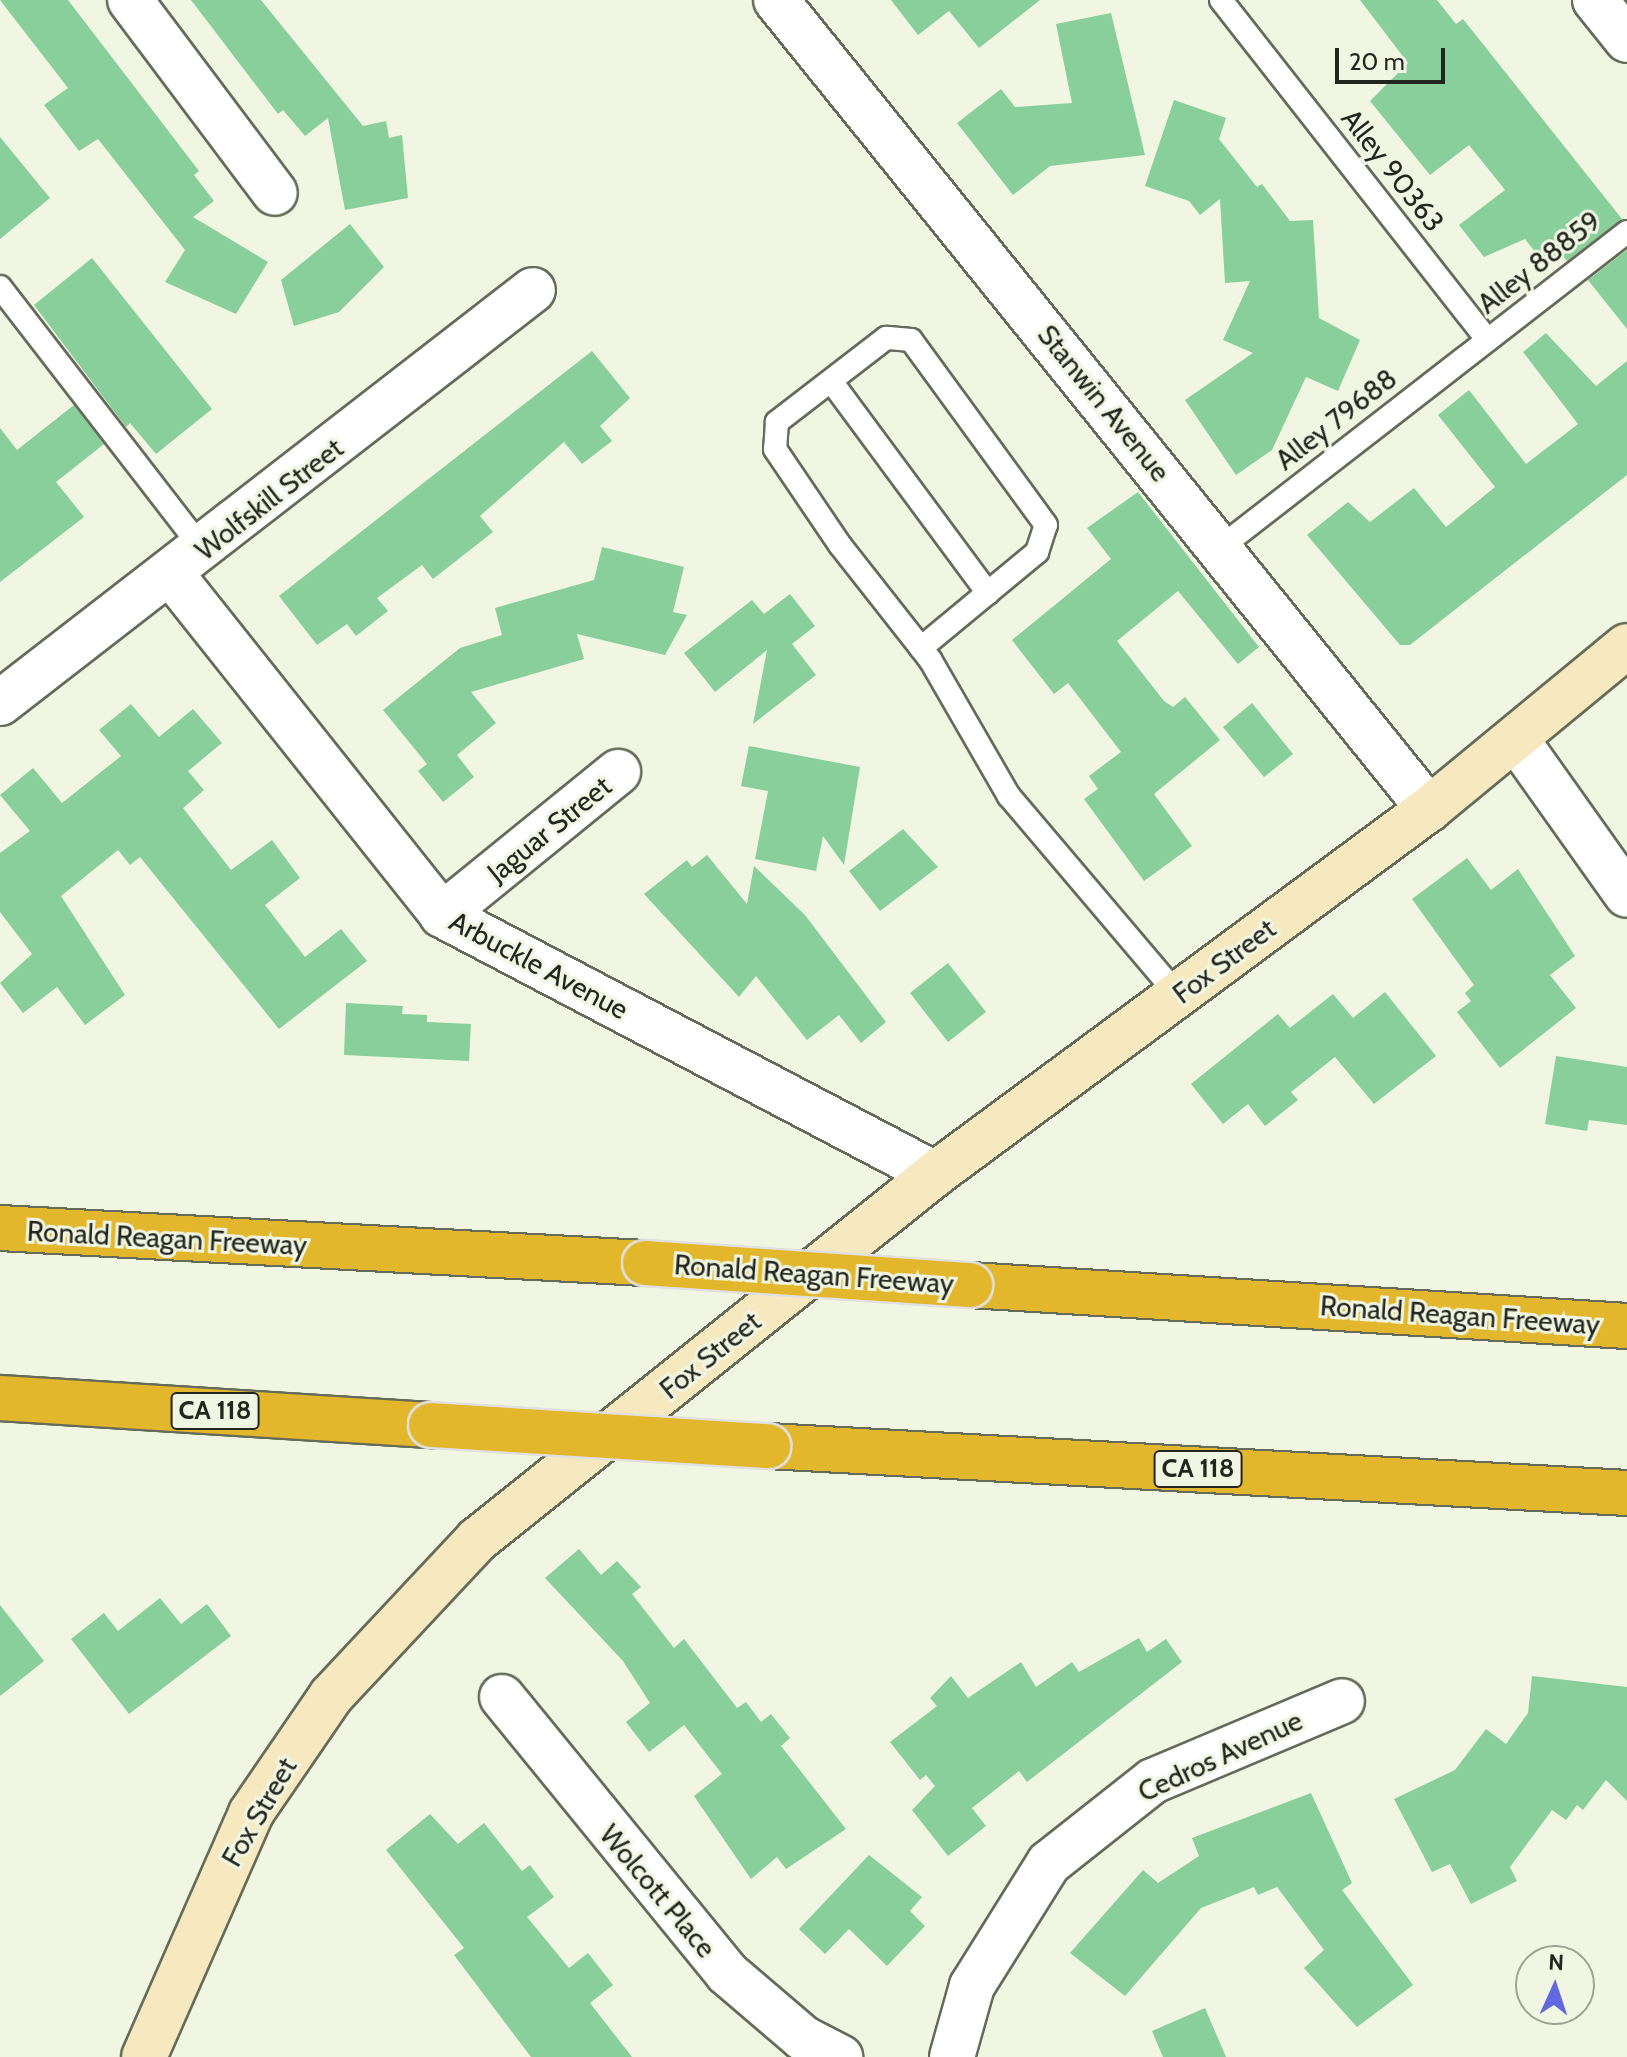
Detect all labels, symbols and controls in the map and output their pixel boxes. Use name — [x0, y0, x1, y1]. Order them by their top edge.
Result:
scale bar — [1339, 32, 1449, 82]
text: 20 m — [1349, 47, 1405, 76]
street label: Alley 90363 — [1335, 102, 1451, 238]
street label: Alley 88859 — [1471, 204, 1607, 320]
street label: Stanwin Avenue — [1031, 318, 1177, 488]
street label: Alley 79688 — [1269, 361, 1403, 477]
street label: Wolfskill Street — [188, 431, 350, 567]
street label: Jaguar Street — [480, 769, 618, 889]
street label: Arbuckle Avenue — [444, 904, 634, 1026]
street label: Fox Street — [1166, 912, 1282, 1010]
street label: Ronald Reagan Freeway — [26, 1214, 308, 1262]
street label: Ronald Reagan Freeway — [673, 1247, 955, 1301]
street label: Ronald Reagan Freeway — [1319, 1288, 1601, 1342]
street label: Fox Street — [653, 1304, 767, 1406]
road number: CA 118 — [169, 1389, 261, 1433]
road number: CA 118 — [1152, 1447, 1244, 1491]
street label: Cedros Avenue — [1133, 1703, 1307, 1809]
street label: Fox Street — [214, 1752, 304, 1872]
street label: Wolcott Place — [593, 1818, 723, 1964]
north arrow — [1515, 1945, 1595, 2025]
text: N — [1548, 1949, 1565, 1976]

